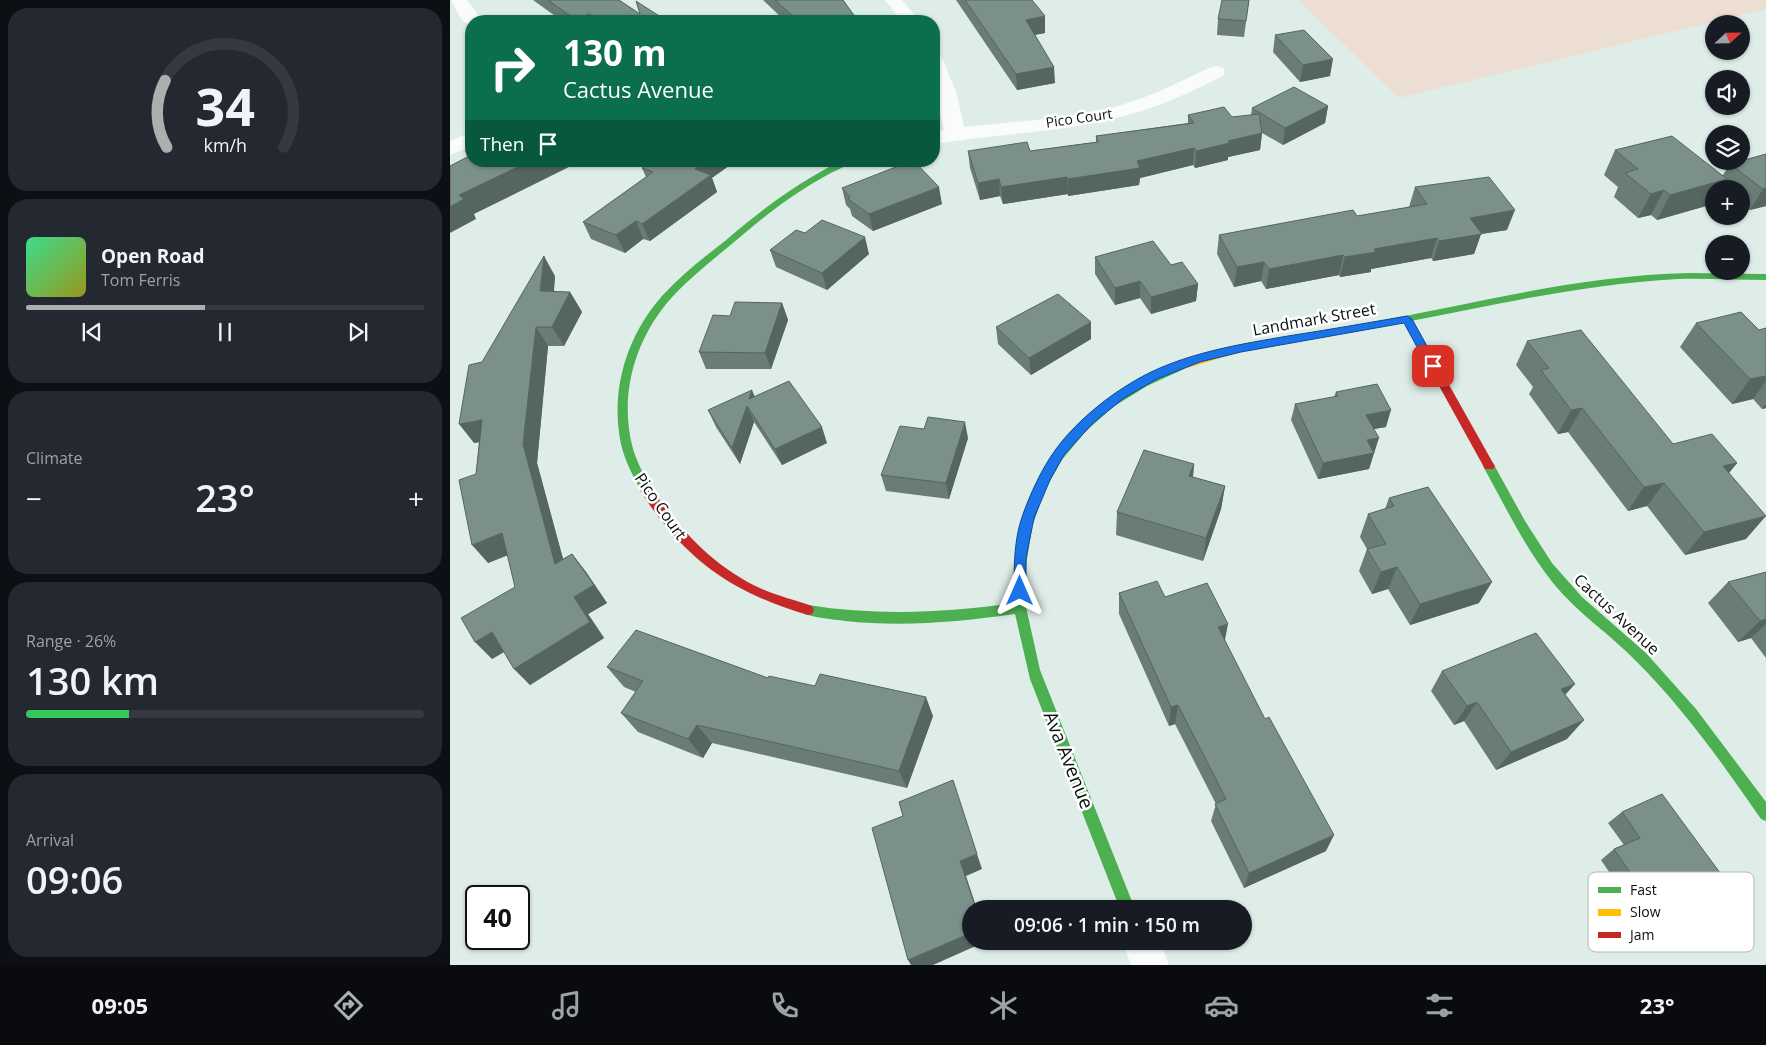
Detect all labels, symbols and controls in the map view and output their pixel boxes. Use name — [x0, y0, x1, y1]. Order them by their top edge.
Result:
north arrow — [1705, 15, 1750, 60]
map controls — [1705, 15, 1750, 280]
text: 130 m — [563, 29, 667, 76]
icon: right — [480, 35, 545, 100]
text: 34 — [195, 70, 255, 141]
button: sound — [1705, 70, 1750, 115]
text: Cactus Avenue — [563, 74, 714, 104]
street label: Pico Court — [1044, 103, 1114, 132]
button: layers — [1705, 125, 1750, 170]
icon: arrive — [534, 130, 562, 158]
text: Then — [480, 131, 524, 157]
text: km/h — [203, 133, 247, 157]
button: + — [1705, 180, 1750, 225]
button: − — [1705, 235, 1750, 280]
text: Open Road — [101, 243, 205, 269]
text: Tom Ferris — [101, 269, 180, 291]
street label: Landmark Street — [1251, 297, 1377, 341]
icon: previous — [78, 318, 106, 346]
icon: pause — [211, 318, 239, 346]
icon: next — [344, 318, 372, 346]
pin — [1412, 345, 1454, 387]
icon: arrive — [1419, 352, 1447, 380]
text: Climate — [26, 447, 83, 469]
street label: Pico Court — [630, 468, 692, 544]
text: 23° — [195, 471, 255, 523]
text: − — [26, 479, 42, 517]
text: + — [408, 479, 424, 517]
position arrow — [993, 564, 1045, 616]
street label: Cactus Avenue — [1569, 569, 1665, 659]
text: Range · 26% — [26, 630, 116, 652]
text: 130 km — [26, 654, 159, 706]
street label: Ava Avenue — [1038, 707, 1100, 813]
text: Arrival — [26, 829, 74, 851]
text: 09:06 — [26, 853, 123, 905]
legend — [1588, 872, 1754, 952]
text: Fast — [1630, 880, 1657, 899]
speed limit sign: 40 — [465, 885, 530, 950]
text: Slow — [1630, 902, 1661, 921]
text: 09:06 · 1 min · 150 m — [1014, 912, 1200, 938]
text: Jam — [1628, 925, 1655, 944]
icon: directions — [331, 988, 366, 1023]
icon: music — [549, 988, 584, 1023]
icon: phone — [767, 988, 802, 1023]
icon: climate — [986, 988, 1021, 1023]
icon: car — [1204, 988, 1239, 1023]
icon: filters — [1422, 988, 1457, 1023]
text: 09:05 — [92, 990, 148, 1020]
text: 23° — [1640, 990, 1674, 1020]

